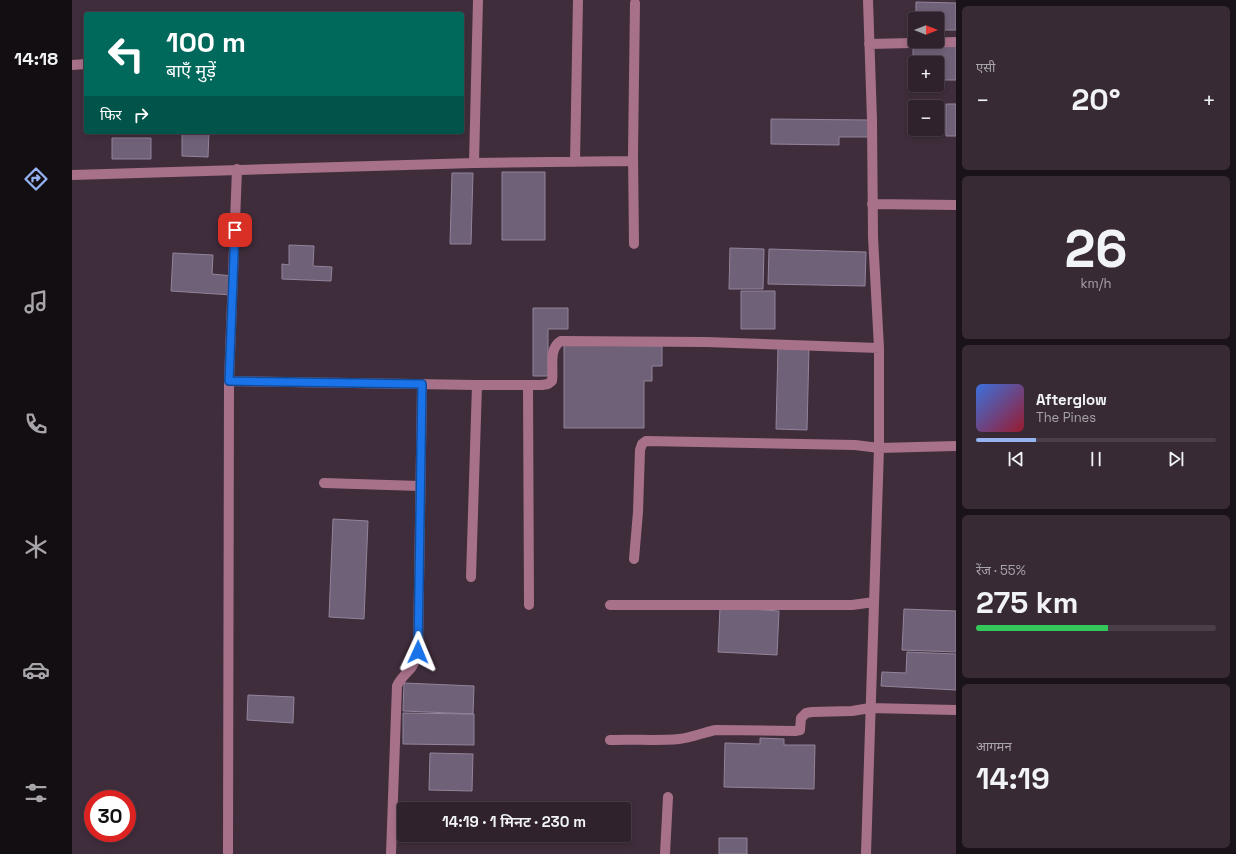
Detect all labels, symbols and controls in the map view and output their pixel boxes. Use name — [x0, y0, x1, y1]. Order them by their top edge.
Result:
north arrow — [908, 12, 944, 48]
map controls — [908, 12, 944, 136]
text: 100 m — [166, 24, 246, 60]
icon: left — [100, 28, 152, 80]
text: 14:18 — [14, 47, 58, 70]
button: + — [908, 56, 944, 92]
text: बाएँ मुड़ें — [166, 59, 216, 82]
text: एसी — [976, 59, 995, 76]
text: 20° — [1071, 80, 1121, 119]
text: − — [976, 86, 990, 114]
text: + — [1202, 86, 1216, 114]
button: − — [908, 100, 944, 136]
icon: right — [130, 104, 152, 126]
text: फिर — [100, 105, 122, 124]
icon: directions — [22, 165, 50, 193]
pin — [218, 213, 252, 247]
text: 26 — [1064, 216, 1128, 282]
icon: arrive — [224, 219, 246, 241]
text: km/h — [1081, 275, 1111, 292]
icon: music — [22, 288, 50, 316]
text: Afterglow — [1036, 390, 1107, 409]
text: The Pines — [1036, 409, 1096, 426]
icon: phone — [22, 410, 50, 438]
icon: previous — [1005, 448, 1027, 470]
icon: pause — [1085, 448, 1107, 470]
icon: next — [1165, 448, 1187, 470]
icon: climate — [22, 533, 50, 561]
text: रेंज · 55% — [976, 562, 1026, 579]
text: 275 km — [976, 583, 1078, 622]
position arrow — [397, 631, 439, 673]
icon: car — [22, 656, 50, 684]
text: आगमन — [976, 738, 1012, 755]
text: 14:19 — [976, 759, 1050, 798]
icon: filters — [22, 779, 50, 807]
speed limit sign: 30 — [84, 790, 136, 842]
text: 14:19 · 1 मिनट · 230 m — [442, 812, 586, 831]

